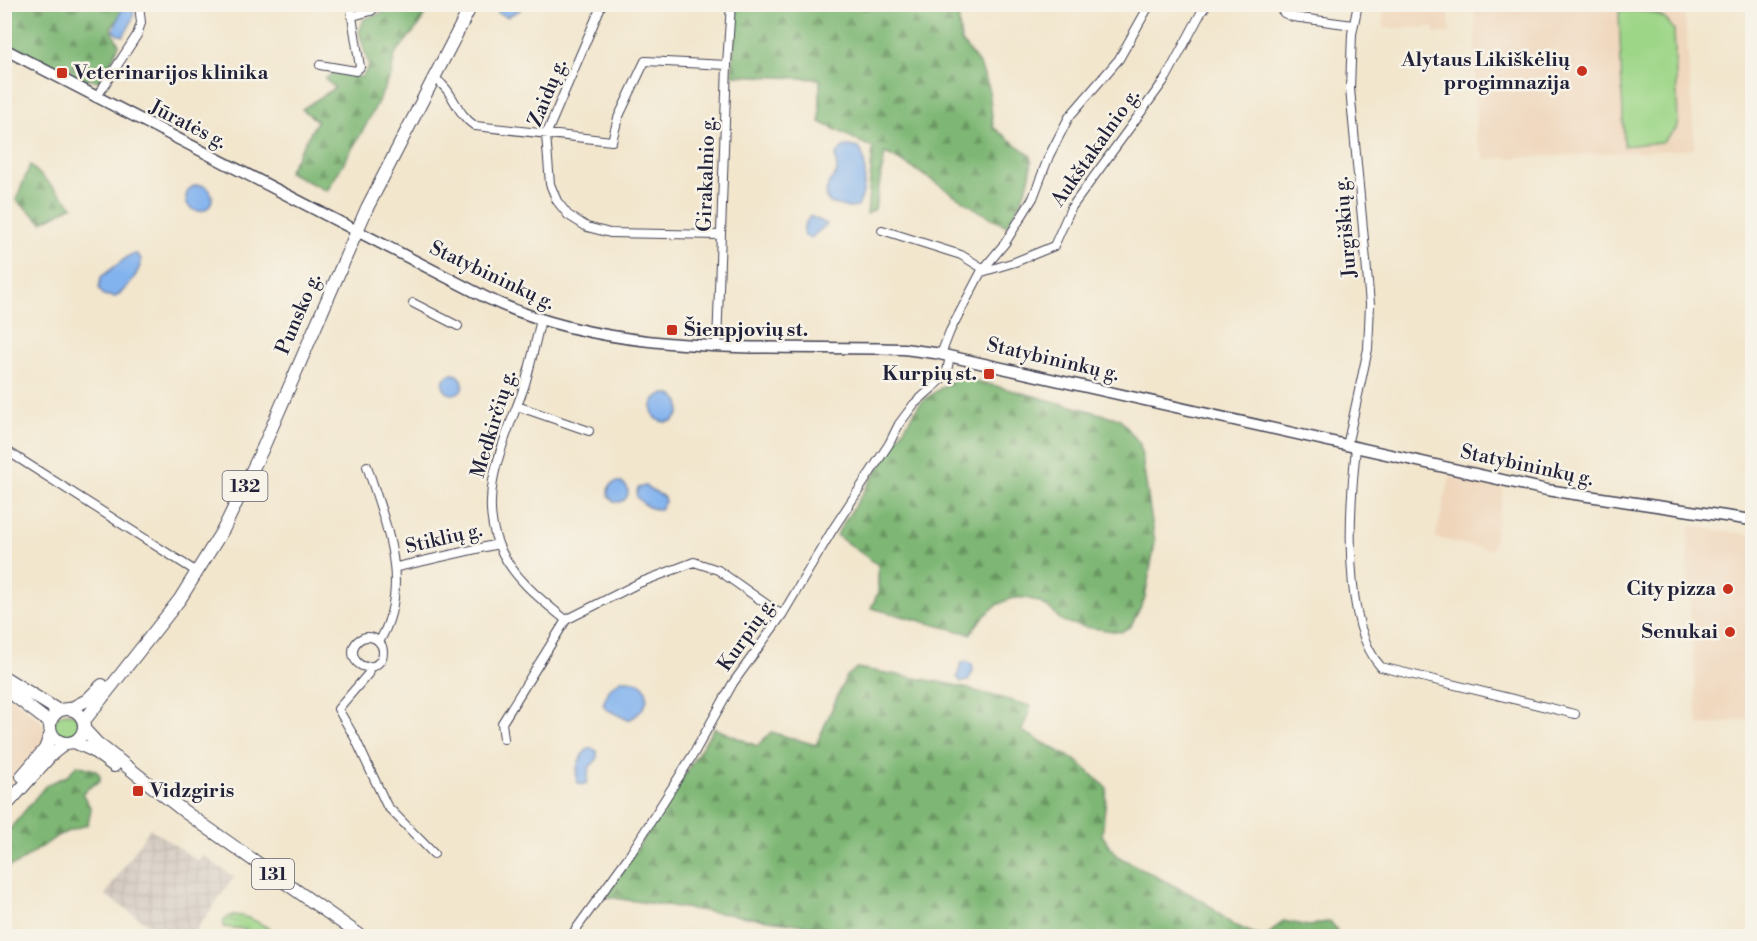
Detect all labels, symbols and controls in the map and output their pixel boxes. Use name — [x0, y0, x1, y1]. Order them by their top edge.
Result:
place label: Alytaus Likiškėlių progimnazija — [1400, 48, 1571, 96]
street label: Zaidų g. — [523, 55, 573, 131]
place label: Veterinarijos klinika — [73, 61, 269, 86]
marker: Alytaus Likiškėlių progimnazija — [1575, 64, 1589, 78]
marker: Veterinarijos klinika — [55, 66, 69, 80]
street label: Aukštakalnio g. — [1046, 84, 1146, 213]
street label: Jūratės g. — [144, 95, 231, 155]
street label: Girakalnio g. — [692, 116, 722, 232]
street label: Jurgiškių g. — [1329, 175, 1363, 280]
street label: Statybininkų g. — [425, 236, 559, 316]
street label: Punsko g. — [271, 269, 327, 359]
place label: Šienpjovių st. — [684, 316, 808, 343]
marker: Šienpjovių st. — [665, 323, 679, 337]
street label: Statybininkų g. — [984, 333, 1122, 387]
place label: Kurpių st. — [882, 362, 977, 387]
street label: Medkirčių g. — [466, 367, 522, 481]
marker: Kurpių st. — [982, 367, 996, 381]
street label: Statybininkų g. — [1458, 440, 1596, 492]
road number: 132 — [222, 471, 268, 501]
street label: Stiklių g. — [403, 518, 485, 560]
place label: City pizza — [1626, 577, 1716, 602]
marker: City pizza — [1721, 582, 1735, 596]
street label: Kurpių g. — [713, 593, 781, 677]
place label: Senukai — [1642, 620, 1719, 645]
marker: Senukai — [1723, 625, 1737, 639]
place label: Vidzgiris — [149, 779, 234, 804]
marker: Vidzgiris — [131, 784, 145, 798]
road number: 131 — [252, 859, 294, 889]

